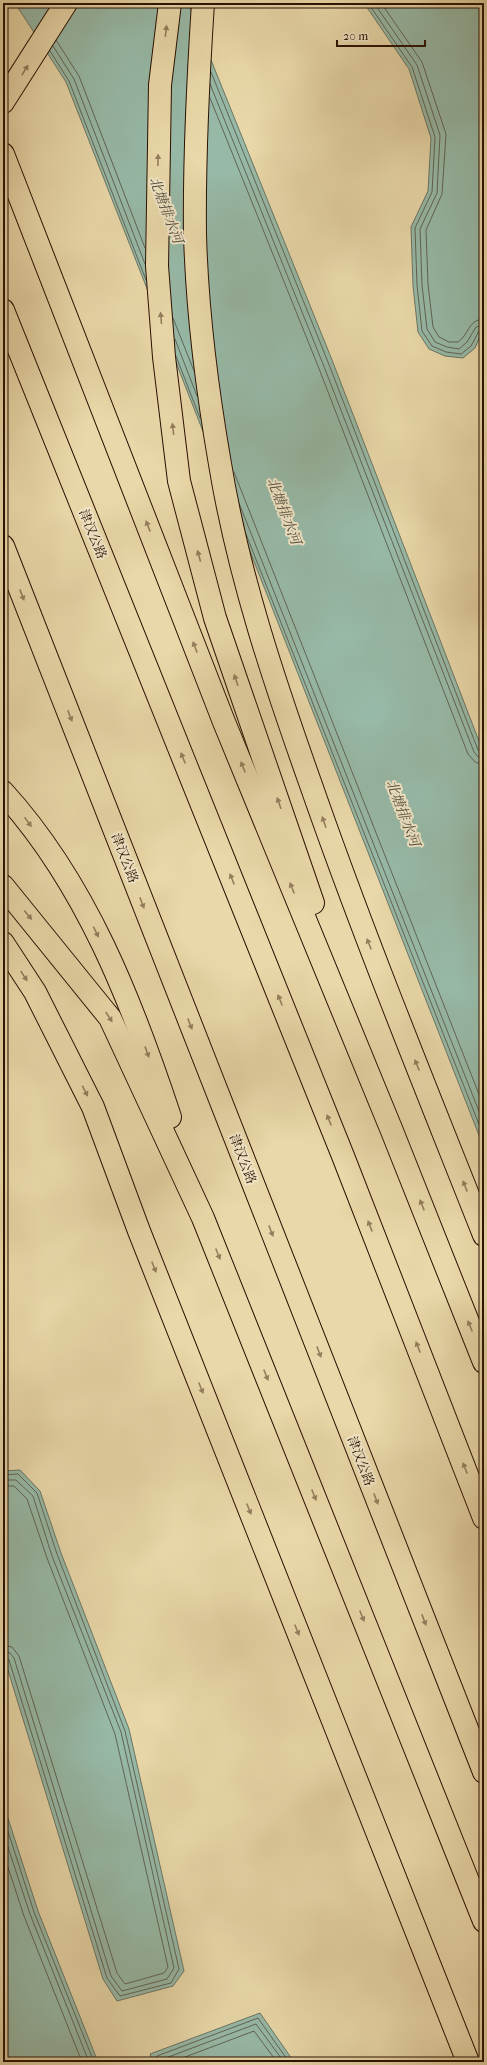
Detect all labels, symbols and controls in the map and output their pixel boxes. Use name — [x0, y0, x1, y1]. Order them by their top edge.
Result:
scale bar — [337, 22, 425, 48]
one-way arrow — [163, 25, 169, 37]
text: 20 m — [343, 29, 368, 43]
one-way arrow — [21, 64, 28, 76]
one-way arrow — [155, 153, 161, 166]
water label: 北塘排水河 — [146, 174, 188, 249]
one-way arrow — [158, 312, 165, 324]
one-way arrow — [170, 423, 176, 435]
water label: 北塘排水河 — [264, 475, 306, 550]
street label: 津汉公路 — [76, 507, 110, 561]
one-way arrow — [144, 519, 150, 531]
one-way arrow — [195, 550, 201, 562]
one-way arrow — [20, 590, 26, 602]
one-way arrow — [191, 640, 197, 652]
one-way arrow — [233, 674, 239, 686]
one-way arrow — [67, 711, 73, 723]
one-way arrow — [180, 752, 186, 764]
one-way arrow — [240, 762, 246, 773]
water label: 北塘排水河 — [383, 777, 425, 852]
one-way arrow — [276, 797, 282, 809]
one-way arrow — [24, 816, 32, 827]
one-way arrow — [320, 816, 326, 828]
street label: 津汉公路 — [109, 831, 141, 885]
one-way arrow — [228, 873, 234, 885]
one-way arrow — [289, 881, 295, 893]
one-way arrow — [140, 897, 146, 909]
one-way arrow — [24, 910, 32, 921]
one-way arrow — [93, 926, 99, 938]
one-way arrow — [366, 938, 372, 950]
one-way arrow — [21, 970, 28, 982]
one-way arrow — [277, 993, 283, 1005]
one-way arrow — [105, 1012, 112, 1023]
one-way arrow — [187, 1018, 193, 1030]
one-way arrow — [144, 1046, 150, 1058]
one-way arrow — [414, 1058, 420, 1070]
one-way arrow — [82, 1085, 88, 1096]
one-way arrow — [325, 1114, 331, 1126]
street label: 津汉公路 — [227, 1132, 259, 1186]
one-way arrow — [461, 1179, 467, 1191]
one-way arrow — [418, 1198, 424, 1210]
one-way arrow — [367, 1219, 373, 1231]
one-way arrow — [268, 1226, 274, 1237]
one-way arrow — [215, 1248, 221, 1260]
one-way arrow — [151, 1262, 157, 1274]
one-way arrow — [466, 1319, 472, 1331]
one-way arrow — [414, 1341, 420, 1353]
one-way arrow — [316, 1347, 322, 1359]
one-way arrow — [263, 1369, 269, 1380]
one-way arrow — [199, 1383, 205, 1395]
street label: 津汉公路 — [345, 1434, 377, 1488]
one-way arrow — [461, 1462, 467, 1474]
one-way arrow — [312, 1490, 318, 1502]
one-way arrow — [374, 1494, 380, 1506]
one-way arrow — [247, 1504, 253, 1516]
one-way arrow — [360, 1610, 366, 1622]
one-way arrow — [422, 1615, 428, 1627]
one-way arrow — [294, 1625, 300, 1636]

